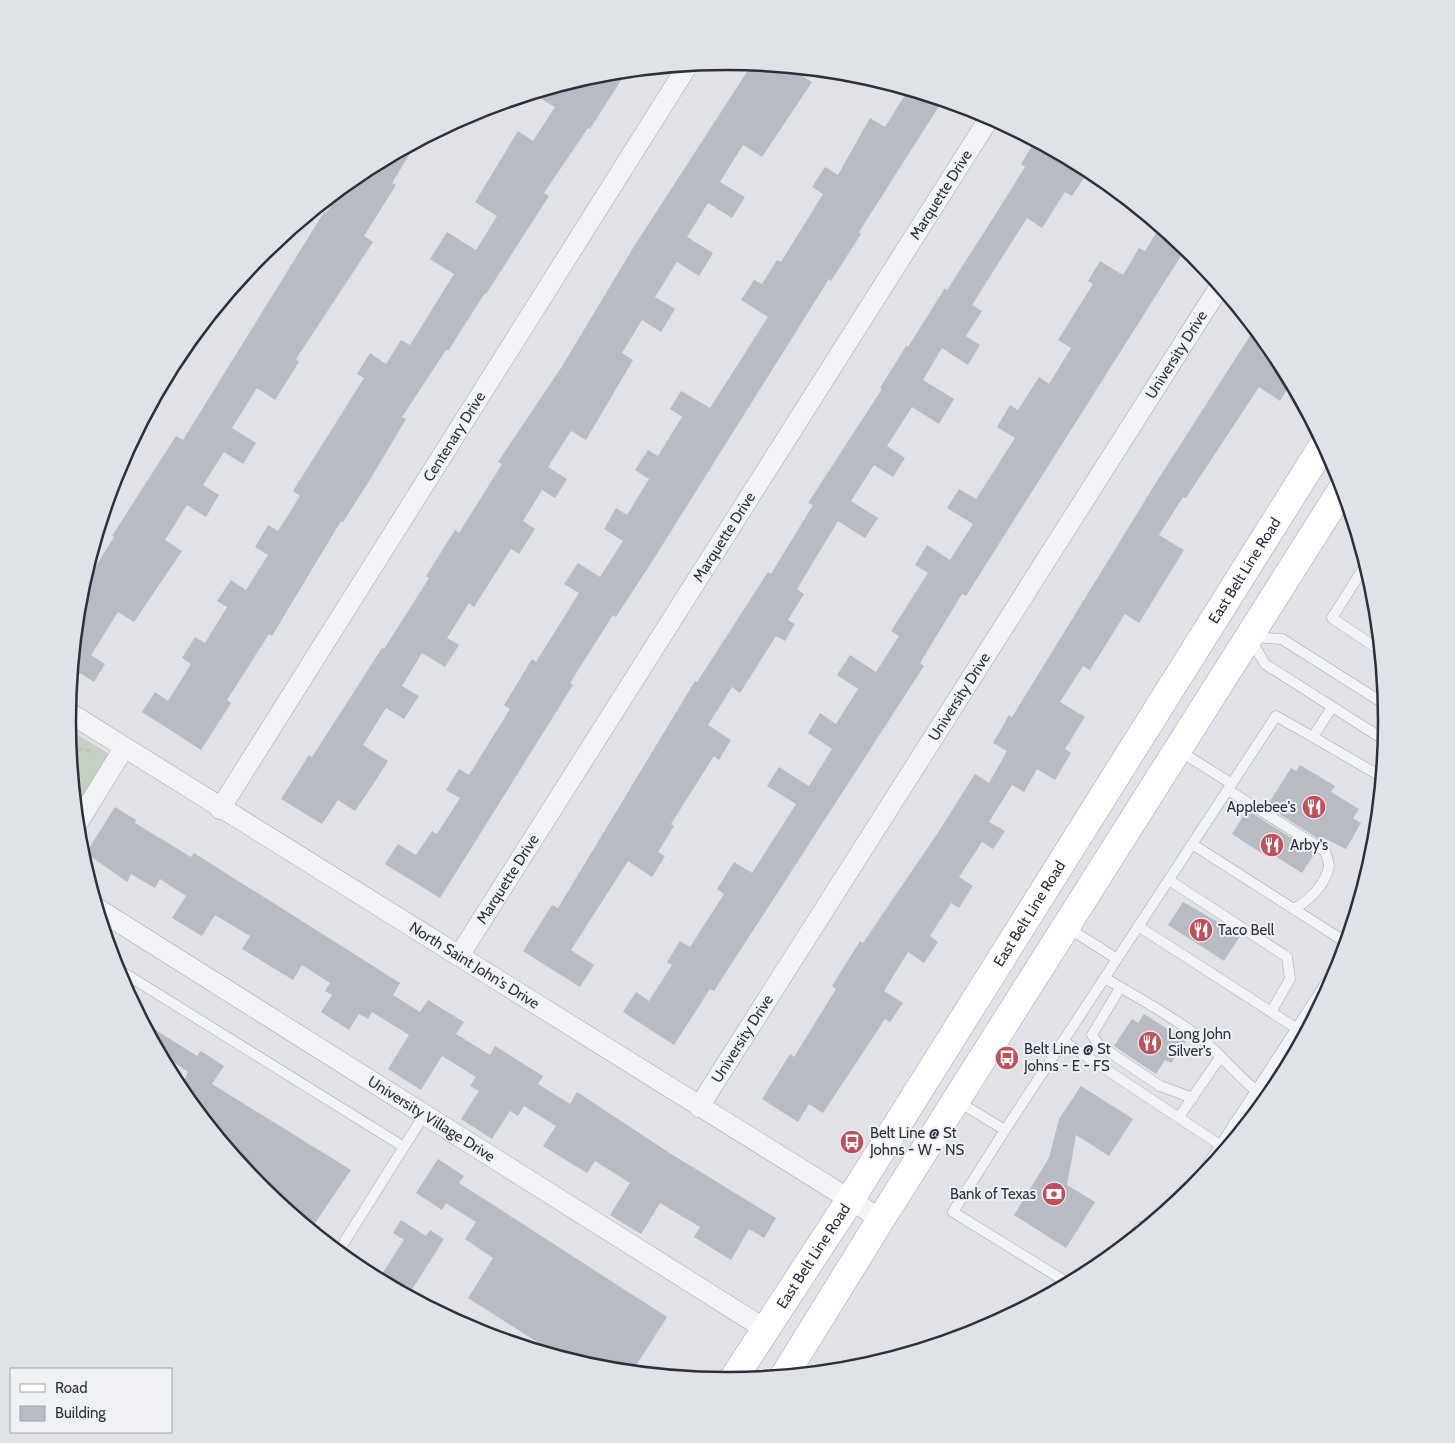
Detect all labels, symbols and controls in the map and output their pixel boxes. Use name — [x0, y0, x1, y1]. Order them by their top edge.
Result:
street label: Marquette Drive — [906, 146, 976, 243]
street label: University Drive — [1142, 307, 1211, 402]
street label: Centenary Drive — [419, 388, 489, 485]
street label: Marquette Drive — [689, 488, 759, 585]
street label: East Belt Line Road — [1205, 514, 1285, 627]
street label: University Drive — [925, 649, 994, 744]
restaurant icon: Applebee's — [1301, 794, 1327, 820]
place label: Applebee's — [1227, 798, 1296, 816]
street label: Marquette Drive — [473, 831, 543, 927]
restaurant icon: Arby's — [1259, 832, 1285, 858]
place label: Arby's — [1290, 836, 1328, 854]
street label: East Belt Line Road — [990, 857, 1069, 970]
restaurant icon: Taco Bell — [1188, 917, 1214, 943]
street label: North Saint John's Drive — [406, 918, 543, 1013]
place label: Taco Bell — [1218, 921, 1275, 939]
street label: University Drive — [708, 991, 777, 1086]
place label: Long John Silver's — [1168, 1025, 1231, 1060]
restaurant icon: Long John Silver's — [1137, 1030, 1163, 1056]
place label: Belt Line @ St Johns - E - FS — [1023, 1040, 1111, 1075]
bus stop icon: Belt Line @ St Johns - E - FS — [994, 1045, 1020, 1071]
street label: University Village Drive — [364, 1072, 499, 1166]
place label: Belt Line @ St Johns - W - NS — [869, 1124, 965, 1159]
bus stop icon: Belt Line @ St Johns - W - NS — [839, 1129, 865, 1155]
bank icon: Bank of Texas — [1041, 1181, 1067, 1207]
place label: Bank of Texas — [950, 1185, 1036, 1203]
street label: East Belt Line Road — [773, 1200, 854, 1312]
legend — [10, 1368, 172, 1433]
text: Road — [55, 1379, 88, 1397]
text: Building — [55, 1404, 106, 1422]

